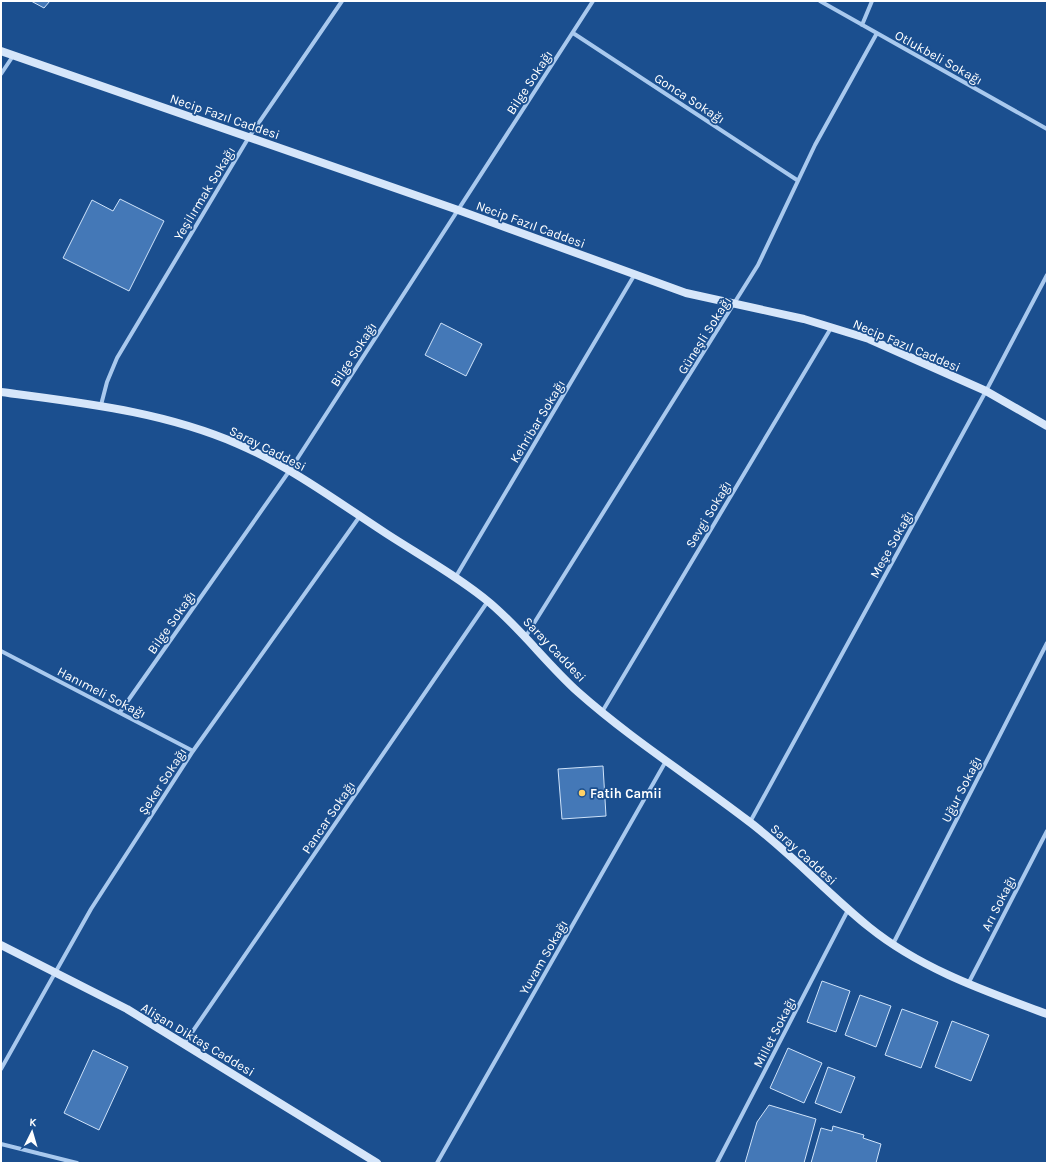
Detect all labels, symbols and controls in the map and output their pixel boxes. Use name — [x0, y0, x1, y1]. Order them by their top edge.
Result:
street label: Otlukbeli Sokağı — [892, 27, 985, 88]
street label: Bilge Sokağı — [503, 47, 556, 117]
street label: Gonca Sokağı — [652, 70, 728, 127]
street label: Necip Fazıl Caddesi — [168, 91, 282, 142]
street label: Yeşilırmak Sokağı — [171, 144, 238, 243]
street label: Necip Fazıl Caddesi — [474, 198, 588, 251]
street label: Güneşli Sokağı — [675, 294, 734, 377]
street label: Necip Fazıl Caddesi — [851, 316, 963, 375]
street label: Bilge Sokağı — [327, 319, 380, 389]
street label: Kehribar Sokağı — [507, 377, 568, 466]
street label: Saray Caddesi — [227, 423, 309, 474]
street label: Sevgi Sokağı — [682, 478, 734, 551]
street label: Meşe Sokağı — [867, 508, 916, 581]
street label: Bilge Sokağı — [144, 588, 199, 657]
street label: Saray Caddesi — [520, 614, 589, 685]
street label: Hanımeli Sokağı — [55, 664, 149, 721]
street label: Şeker Sokağı — [135, 745, 190, 818]
street label: Uğur Sokağı — [938, 754, 985, 825]
street label: Pancar Sokağı — [299, 778, 358, 857]
place label: Fatih Camii — [590, 786, 662, 801]
marker: Fatih Camii — [577, 788, 587, 798]
street label: Saray Caddesi — [767, 821, 840, 888]
street label: Arı Sokağı — [978, 873, 1019, 933]
street label: Yuvam Sokağı — [516, 917, 571, 997]
street label: Millet Sokağı — [750, 994, 799, 1070]
street label: Alişan Diktaş Caddesi — [138, 1000, 257, 1079]
north arrow — [12, 1112, 52, 1152]
text: K — [29, 1116, 38, 1129]

